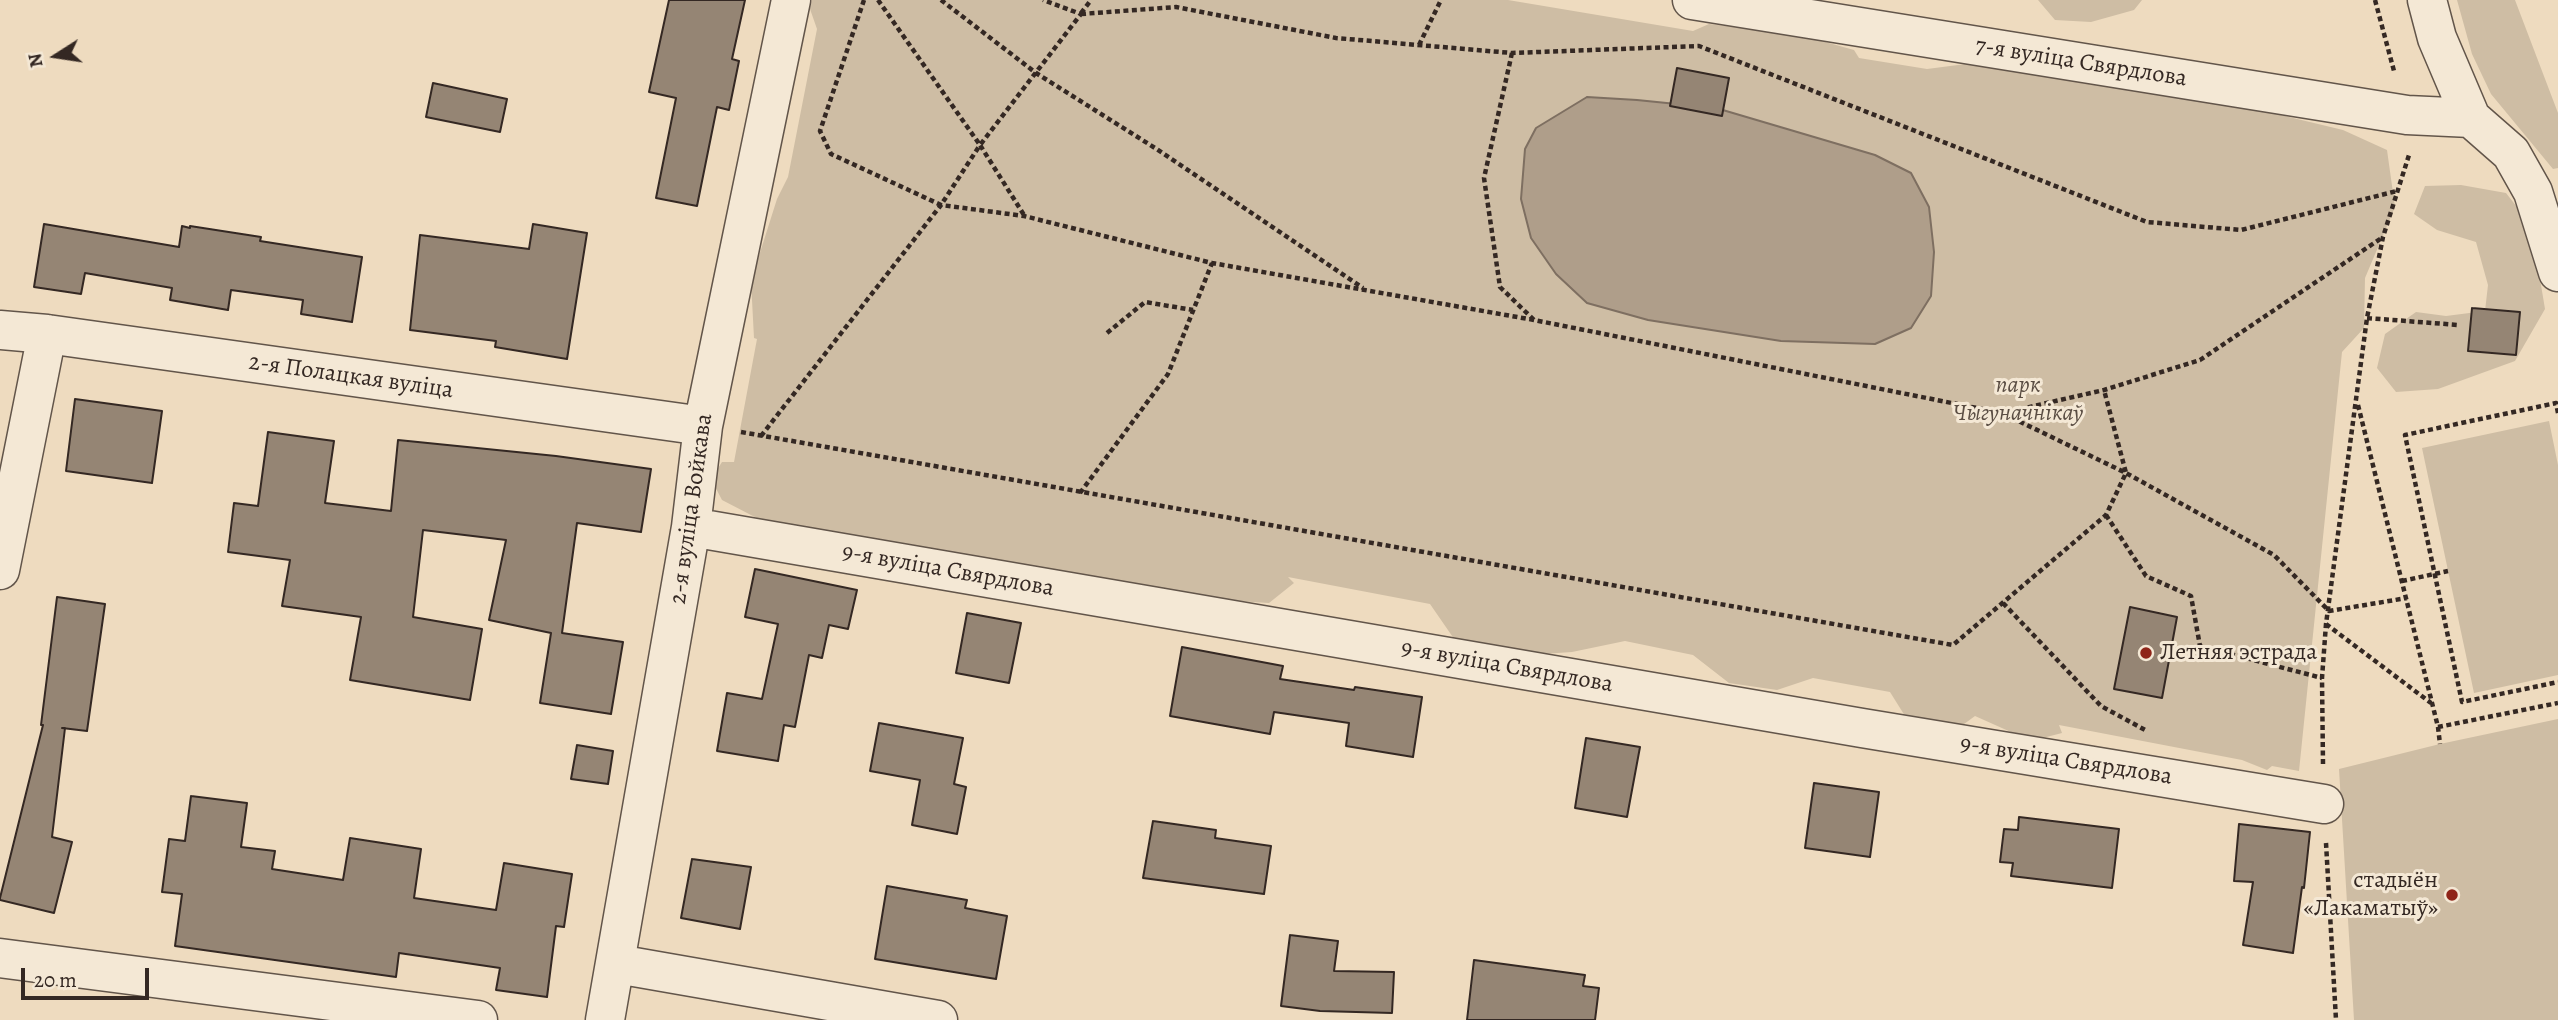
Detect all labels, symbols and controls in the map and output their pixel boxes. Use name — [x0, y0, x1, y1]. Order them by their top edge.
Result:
north arrow — [21, 21, 91, 91]
street label: 7-я вуліца Свярдлова — [1973, 32, 2189, 94]
text: N — [21, 51, 50, 70]
street label: 2-я Полацкая вуліца — [247, 348, 455, 406]
park label: парк Чыгуначнікаў — [1953, 372, 2083, 428]
street label: 2-я вуліца Войкава — [664, 412, 720, 606]
street label: 9-я вуліца Свярдлова — [840, 538, 1056, 604]
street label: 9-я вуліца Свярдлова — [1399, 634, 1615, 700]
place label: Летняя эстрада — [2160, 639, 2317, 667]
marker: Летняя эстрада — [2138, 645, 2154, 661]
street label: 9-я вуліца Свярдлова — [1958, 730, 2174, 792]
place label: стадыён «Лакаматыў» — [2304, 867, 2438, 923]
marker: стадыён «Лакаматыў» — [2444, 887, 2460, 903]
scale bar — [24, 954, 152, 998]
text: 20 m — [34, 966, 77, 994]

